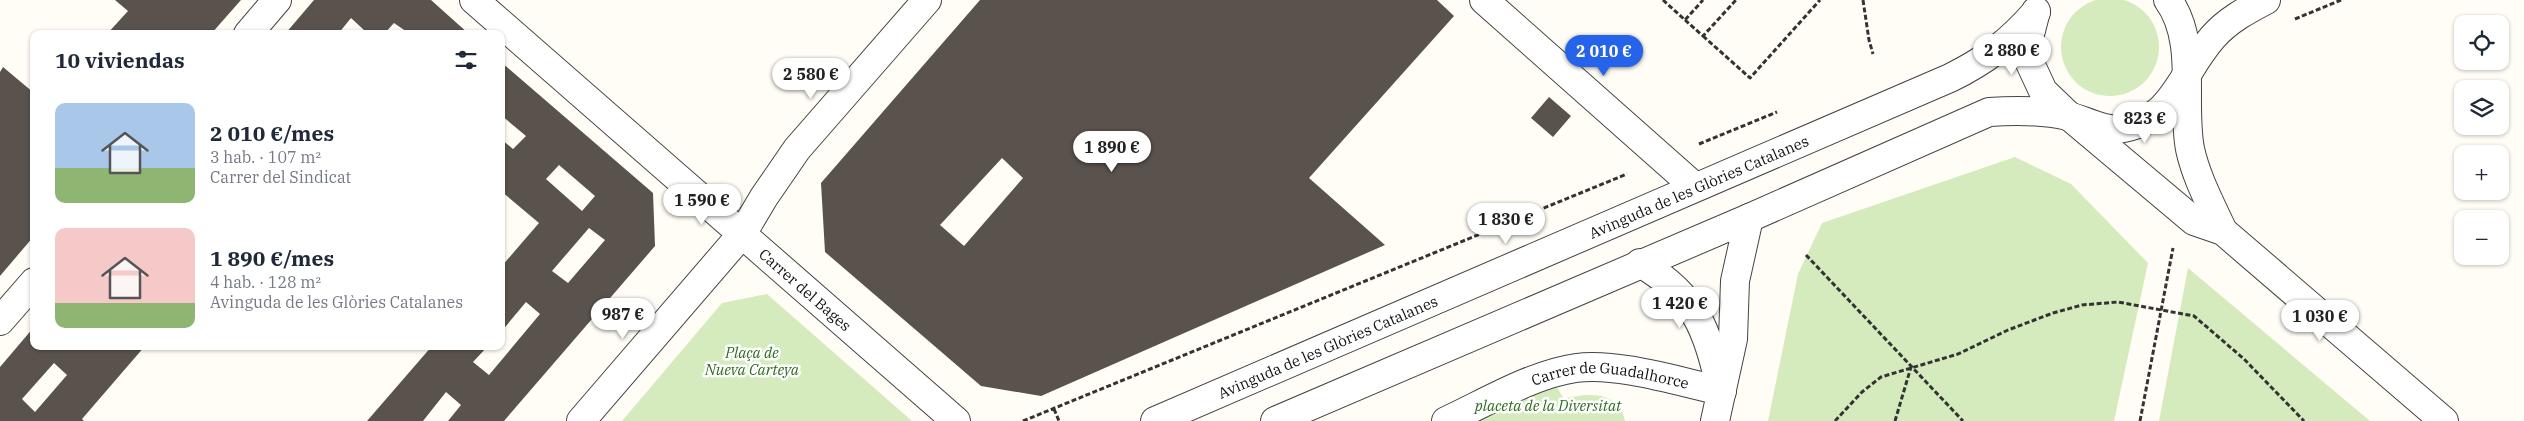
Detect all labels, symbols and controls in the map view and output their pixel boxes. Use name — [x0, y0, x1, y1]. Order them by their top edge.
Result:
map controls — [2454, 15, 2509, 265]
button: locate — [2454, 15, 2509, 70]
pin: 2 010 € — [1558, 34, 1650, 77]
pin: 2 880 € — [1966, 34, 2058, 76]
text: 2 880 € — [1984, 40, 2040, 60]
text: 2 010 € — [1576, 41, 1632, 61]
text: 10 viviendas — [55, 46, 185, 74]
icon: filters — [452, 46, 480, 74]
pin: 2 580 € — [765, 58, 857, 100]
text: 2 580 € — [783, 64, 839, 84]
button: layers — [2454, 80, 2509, 135]
pin: 823 € — [2110, 102, 2180, 144]
text: 823 € — [2124, 108, 2166, 128]
text: 2 010 €/mes — [210, 119, 334, 147]
icon: home — [95, 123, 155, 183]
pin: 1 890 € — [1066, 130, 1158, 173]
street label: Avinguda de les Glòries Catalanes — [1586, 131, 1811, 242]
text: 1 890 € — [1084, 137, 1140, 157]
button: + — [2454, 145, 2509, 200]
text: 3 hab. · 107 m² — [210, 147, 321, 167]
text: Carrer del Sindicat — [210, 167, 351, 187]
pin: 1 590 € — [656, 184, 748, 226]
text: 1 590 € — [674, 190, 730, 210]
pin: 1 830 € — [1460, 202, 1552, 245]
text: 1 830 € — [1478, 209, 1534, 229]
button: − — [2454, 210, 2509, 265]
text: 1 890 €/mes — [210, 244, 334, 272]
street label: Carrer del Bages — [755, 244, 855, 335]
icon: home — [95, 248, 155, 308]
text: 4 hab. · 128 m² — [210, 272, 321, 292]
pin: 1 420 € — [1634, 286, 1726, 329]
street label: Avinguda de les Glòries Catalanes — [1215, 291, 1440, 402]
text: Avinguda de les Glòries Catalanes — [210, 292, 463, 312]
text: 1 420 € — [1652, 293, 1708, 313]
pin: 987 € — [588, 298, 658, 340]
pin: 1 030 € — [2274, 300, 2366, 342]
text: 987 € — [602, 304, 644, 324]
text: 1 030 € — [2292, 306, 2348, 326]
park label: Plaça de Nueva Carteya — [704, 343, 800, 379]
street label: Carrer de Guadalhorce — [1528, 357, 1691, 392]
park label: placeta de la Diversitat — [1473, 396, 1622, 415]

